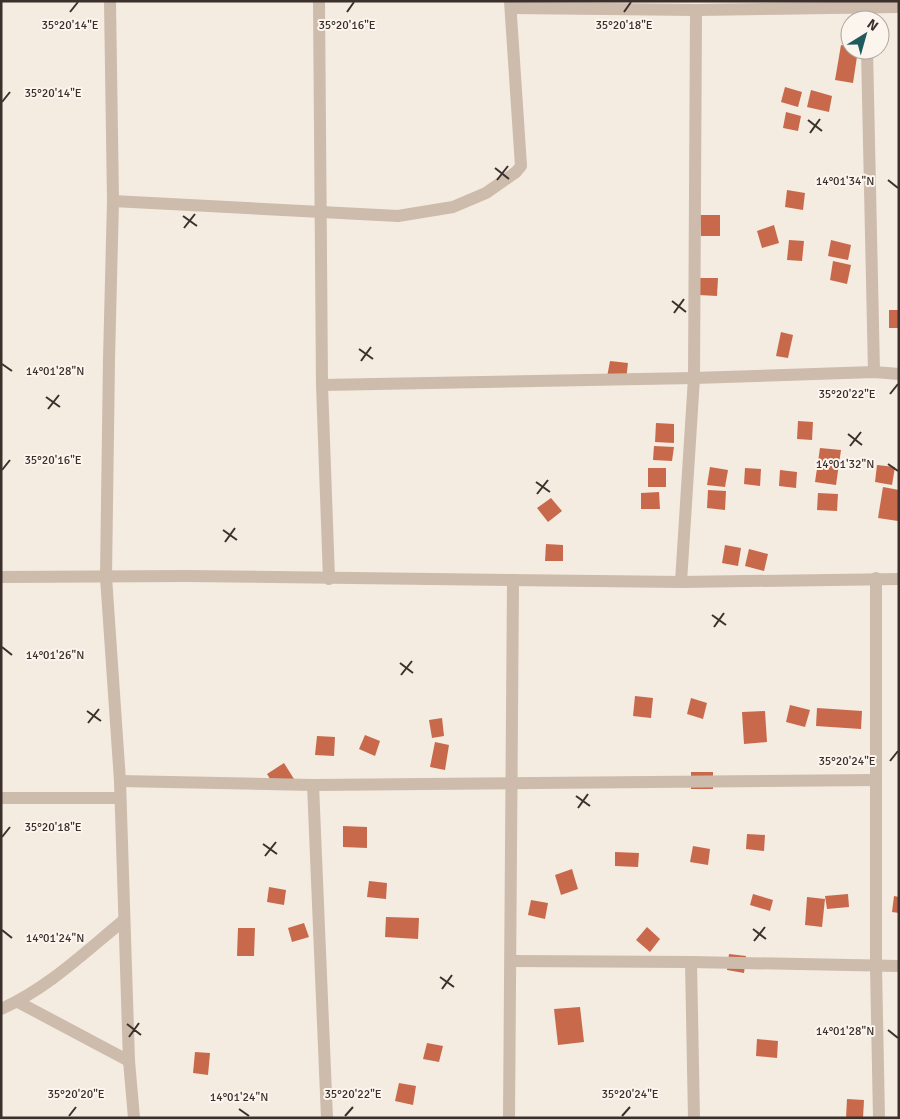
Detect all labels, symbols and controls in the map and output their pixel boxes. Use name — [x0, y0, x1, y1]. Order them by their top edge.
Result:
north arrow — [840, 10, 890, 60]
text: N — [864, 15, 882, 35]
text: 35°20'14"E — [41, 18, 99, 33]
text: 35°20'16"E — [318, 18, 376, 33]
text: 35°20'18"E — [595, 18, 653, 33]
text: 35°20'14"E — [24, 86, 82, 101]
text: 14°01'34"N — [816, 174, 874, 189]
text: 14°01'28"N — [26, 364, 84, 379]
text: 35°20'22"E — [818, 387, 876, 402]
text: 35°20'16"E — [24, 453, 82, 468]
text: 14°01'32"N — [816, 457, 874, 472]
text: 14°01'26"N — [26, 648, 84, 663]
text: 35°20'24"E — [818, 754, 876, 769]
text: 35°20'18"E — [24, 820, 82, 835]
text: 14°01'24"N — [26, 931, 84, 946]
text: 14°01'28"N — [816, 1024, 874, 1039]
text: 35°20'20"E — [47, 1087, 105, 1102]
text: 35°20'22"E — [324, 1087, 382, 1102]
text: 35°20'24"E — [601, 1087, 659, 1102]
text: 14°01'24"N — [210, 1090, 268, 1105]

